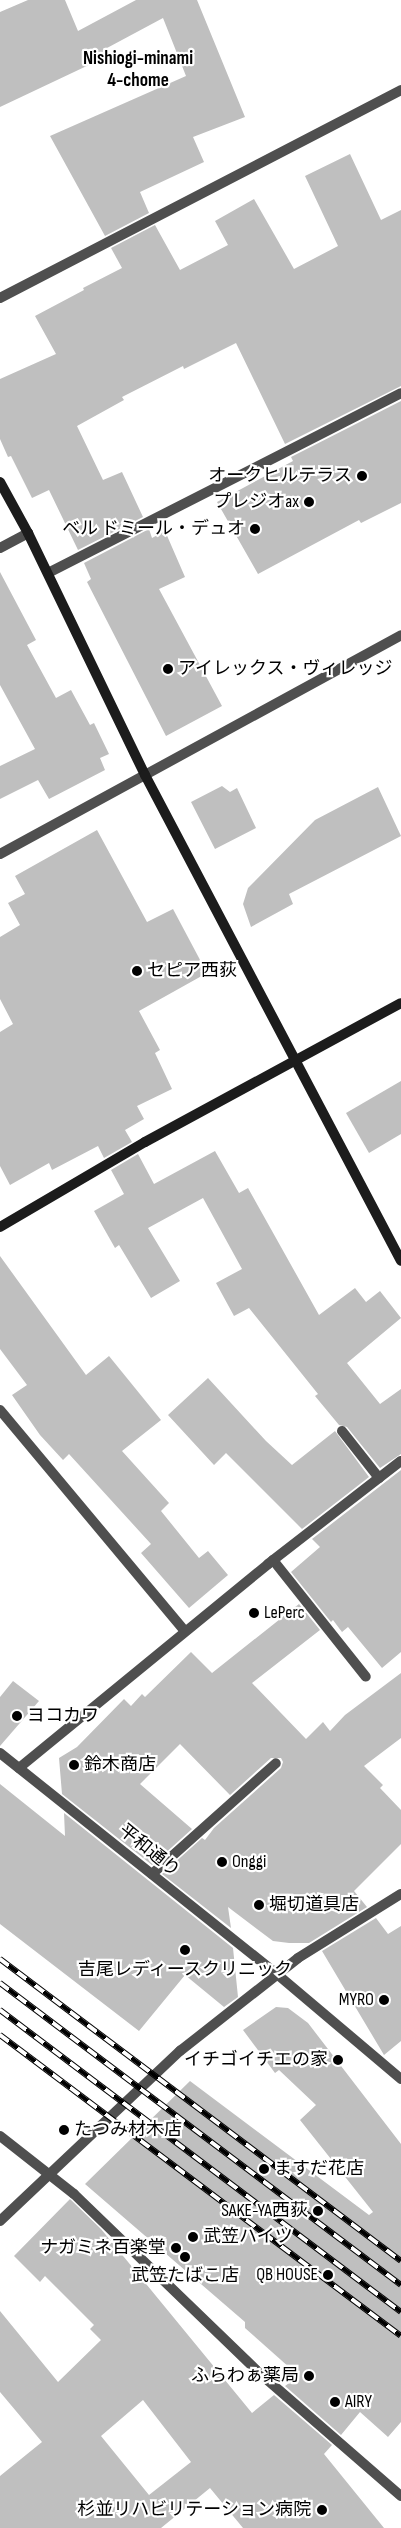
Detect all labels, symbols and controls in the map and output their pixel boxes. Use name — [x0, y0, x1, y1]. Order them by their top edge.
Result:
district label: Nishiogi-minami 4-chome — [83, 48, 193, 92]
place label: オークヒルテラス — [208, 465, 352, 487]
marker: オークヒルテラス — [356, 470, 368, 482]
place label: プレジオax — [213, 491, 299, 513]
marker: プレジオax — [303, 496, 315, 508]
place label: ベル ドミール・デュオ — [62, 518, 245, 540]
marker: ベル ドミール・デュオ — [249, 523, 261, 535]
place label: アイレックス・ヴィレッジ — [178, 658, 394, 680]
marker: アイレックス・ヴィレッジ — [162, 663, 174, 675]
place label: セピア西荻 — [147, 960, 237, 982]
marker: セピア西荻 — [131, 965, 143, 977]
place label: LePerc — [264, 1602, 305, 1624]
marker: LePerc — [248, 1607, 260, 1619]
place label: ヨコカワ — [27, 1705, 99, 1727]
marker: ヨコカワ — [11, 1710, 23, 1722]
place label: 鈴木商店 — [84, 1754, 156, 1776]
marker: 鈴木商店 — [68, 1759, 80, 1771]
street label: 平和通り — [114, 1820, 184, 1882]
place label: Onggi — [232, 1851, 266, 1873]
marker: Onggi — [216, 1856, 228, 1868]
place label: 堀切道具店 — [269, 1894, 359, 1916]
marker: 堀切道具店 — [253, 1899, 265, 1911]
marker: 吉尾レディースクリニック — [178, 1943, 192, 1957]
place label: 吉尾レディースクリニック — [77, 1959, 293, 1981]
place label: MYRO — [339, 1989, 374, 2011]
marker: MYRO — [378, 1994, 390, 2006]
place label: イチゴイチエの家 — [184, 2049, 328, 2071]
marker: イチゴイチエの家 — [332, 2054, 344, 2066]
place label: たつみ材木店 — [74, 2119, 182, 2141]
marker: たつみ材木店 — [58, 2124, 70, 2136]
place label: ますだ花店 — [274, 2158, 364, 2180]
marker: ますだ花店 — [258, 2163, 270, 2175]
place label: SAKE-YA西荻 — [221, 2200, 308, 2222]
marker: SAKE-YA西荻 — [312, 2205, 324, 2217]
place label: 武笠ハイツ — [203, 2226, 293, 2248]
marker: 武笠ハイツ — [187, 2231, 199, 2243]
place label: ナガミネ百楽堂 — [40, 2237, 166, 2259]
marker: ナガミネ百楽堂 — [170, 2242, 182, 2254]
marker: 武笠たばこ店 — [179, 2251, 191, 2263]
place label: QB HOUSE — [256, 2264, 318, 2286]
place label: 武笠たばこ店 — [131, 2265, 239, 2287]
marker: QB HOUSE — [322, 2269, 334, 2281]
place label: ふらわぁ薬局 — [191, 2365, 299, 2387]
marker: ふらわぁ薬局 — [303, 2370, 315, 2382]
place label: AIRY — [345, 2391, 372, 2413]
marker: AIRY — [329, 2396, 341, 2408]
place label: 杉並リハビリテーション病院 — [77, 2499, 311, 2521]
marker: 杉並リハビリテーション病院 — [315, 2503, 329, 2517]

